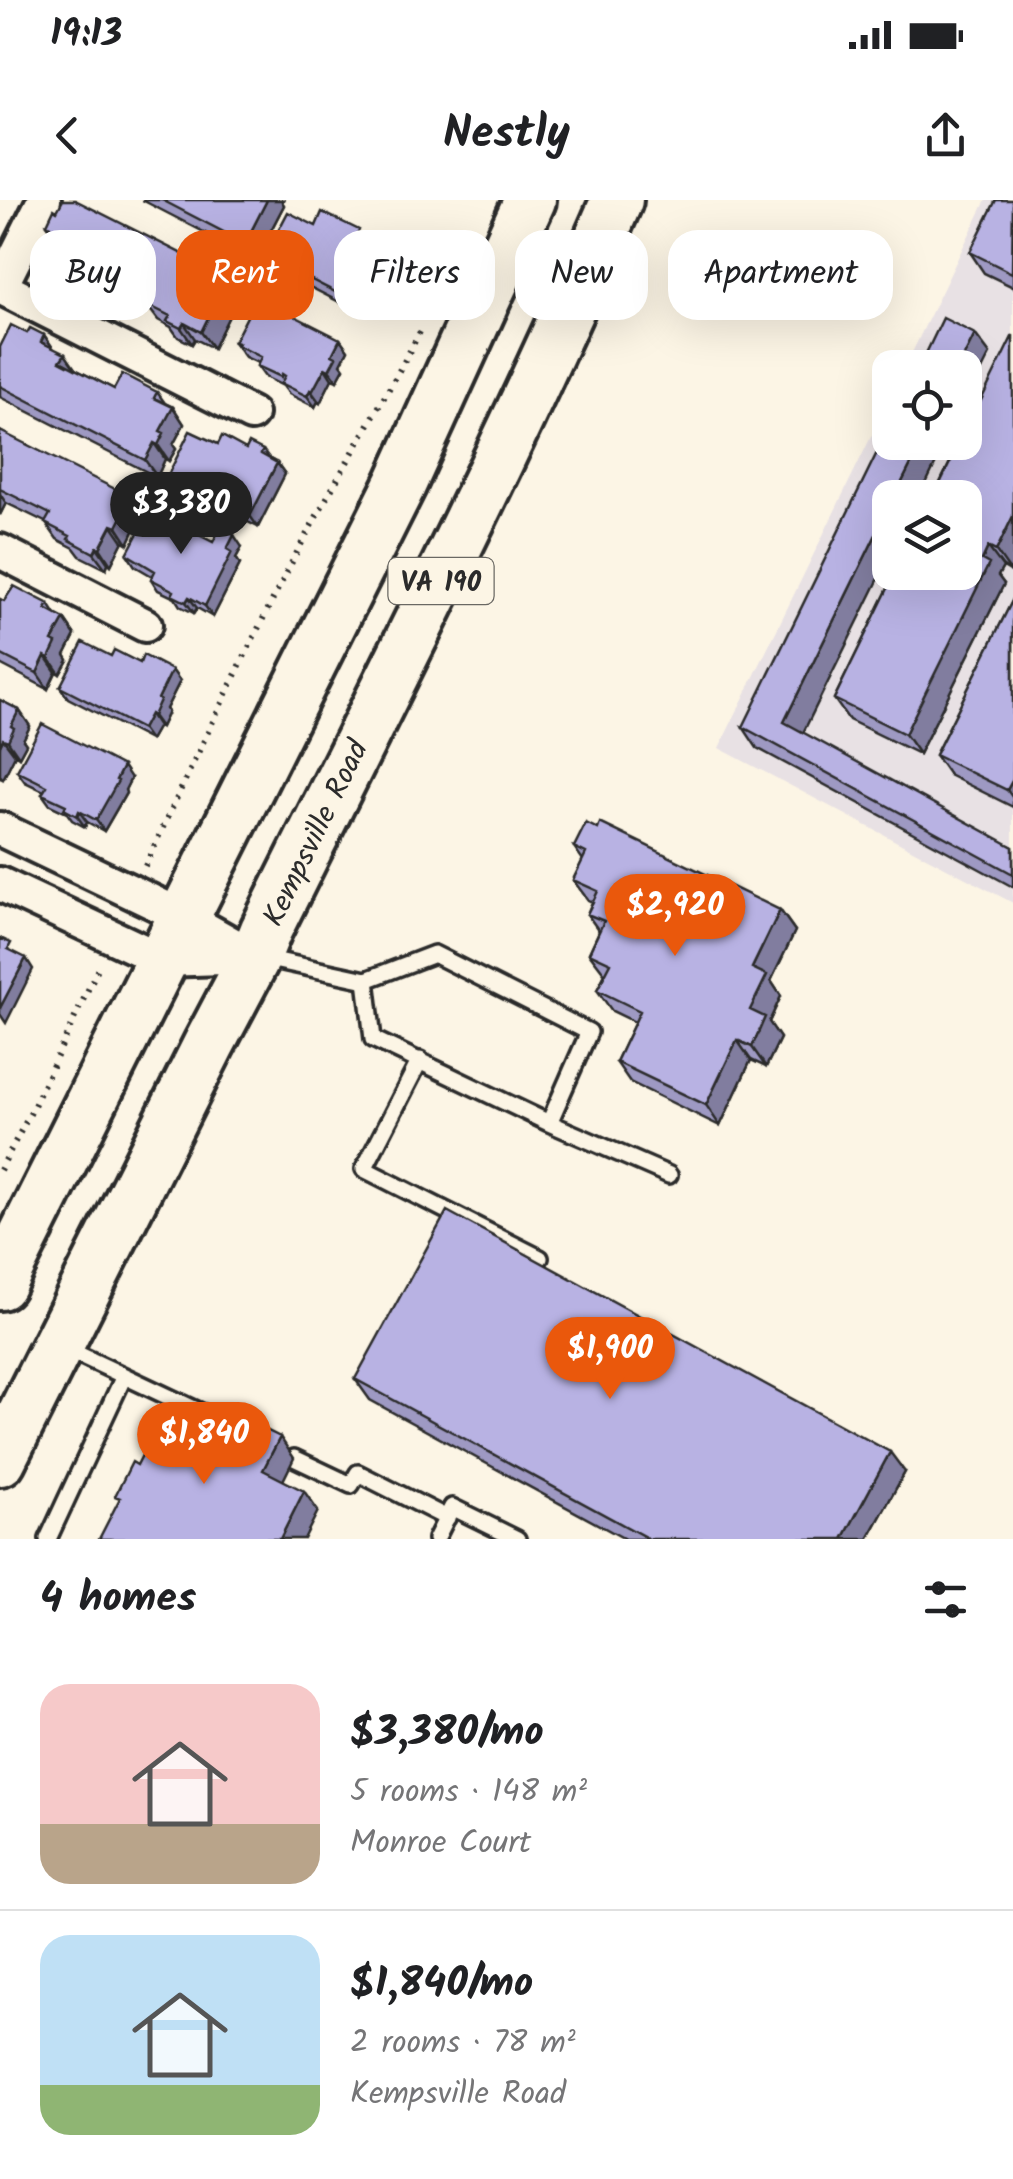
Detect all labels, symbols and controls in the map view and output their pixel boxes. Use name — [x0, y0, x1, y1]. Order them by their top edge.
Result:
text: 19:13 — [50, 5, 122, 65]
text: Nestly — [443, 99, 570, 171]
icon: back — [40, 108, 95, 163]
icon: share — [918, 108, 973, 163]
chip: Buy — [30, 230, 156, 320]
chip: Rent — [176, 230, 314, 320]
chip: Filters — [334, 230, 495, 320]
chip: New — [515, 230, 648, 320]
chip: Apartment — [668, 230, 893, 320]
map controls — [872, 350, 982, 590]
button: locate — [872, 350, 982, 460]
pin: $3,380 — [100, 472, 262, 557]
text: $3,380 — [132, 479, 230, 530]
button: layers — [872, 480, 982, 590]
road number: VA 190 — [388, 558, 494, 604]
street label: Kempsville Road — [251, 731, 383, 935]
pin: $2,920 — [594, 874, 756, 959]
text: $2,920 — [626, 881, 724, 932]
pin: $1,900 — [529, 1317, 691, 1402]
text: $1,900 — [567, 1324, 653, 1375]
pin: $1,840 — [123, 1402, 285, 1487]
text: $1,840 — [159, 1409, 249, 1460]
text: 4 homes — [40, 1566, 196, 1633]
icon: filters — [918, 1572, 973, 1627]
text: $3,380/mo — [350, 1700, 544, 1767]
icon: home — [120, 1724, 240, 1844]
text: 5 rooms · 148 m² — [350, 1767, 587, 1818]
text: Monroe Court — [350, 1818, 531, 1869]
text: $1,840/mo — [350, 1951, 533, 2018]
icon: home — [120, 1975, 240, 2095]
text: 2 rooms · 78 m² — [350, 2018, 576, 2069]
text: Kempsville Road — [350, 2069, 566, 2120]

